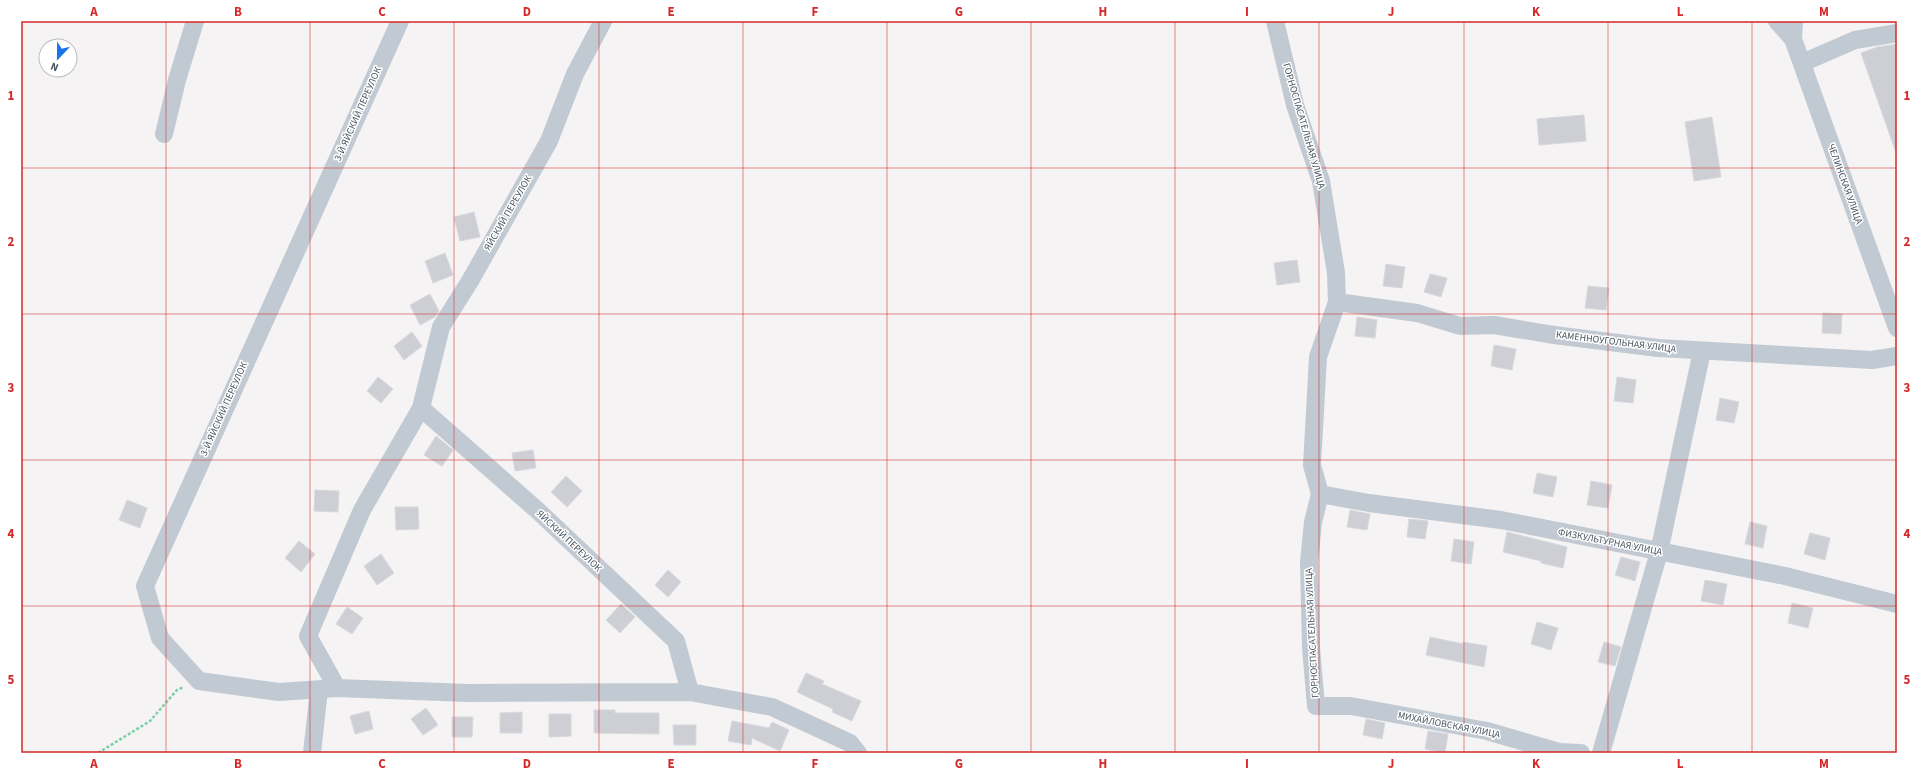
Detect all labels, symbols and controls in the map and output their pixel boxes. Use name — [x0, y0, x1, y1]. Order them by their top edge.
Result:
text: A — [89, 3, 98, 21]
text: B — [234, 3, 242, 21]
text: C — [378, 3, 386, 21]
text: D — [523, 3, 531, 21]
text: E — [667, 3, 675, 21]
text: F — [812, 3, 819, 21]
text: G — [955, 3, 963, 21]
text: H — [1099, 3, 1107, 21]
text: I — [1245, 3, 1249, 21]
text: J — [1388, 3, 1394, 21]
text: K — [1532, 3, 1541, 21]
text: L — [1677, 3, 1684, 21]
text: M — [1819, 3, 1829, 21]
north arrow — [38, 38, 78, 78]
text: N — [48, 58, 61, 75]
street label: ГОРНОСПАСАТЕЛЬНАЯ УЛИЦА — [1279, 62, 1329, 191]
street label: 3-Й ЯЙСКИЙ ПЕРЕУЛОК — [331, 65, 385, 163]
text: 1 — [8, 87, 15, 105]
text: 1 — [1904, 87, 1911, 105]
street label: ЧЕЛИНСКАЯ УЛИЦА — [1824, 142, 1866, 227]
street label: ЯЙСКИЙ ПЕРЕУЛОК — [481, 173, 535, 253]
text: 2 — [8, 233, 15, 251]
text: 2 — [1904, 233, 1911, 251]
street label: КАМЕННОУГОЛЬНАЯ УЛИЦА — [1555, 328, 1677, 356]
street label: 3-Й ЯЙСКИЙ ПЕРЕУЛОК — [197, 360, 251, 458]
text: 3 — [8, 379, 15, 397]
text: 3 — [1904, 379, 1911, 397]
street label: ЯЙСКИЙ ПЕРЕУЛОК — [533, 507, 605, 575]
text: 4 — [8, 525, 15, 543]
street label: ФИЗКУЛЬТУРНАЯ УЛИЦА — [1557, 525, 1664, 559]
text: 4 — [1904, 525, 1911, 543]
street label: ГОРНОСПАСАТЕЛЬНАЯ УЛИЦА — [1302, 567, 1322, 698]
text: 5 — [8, 671, 15, 689]
text: 5 — [1904, 671, 1911, 689]
street label: МИХАЙЛОВСКАЯ УЛИЦА — [1397, 708, 1502, 742]
text: A — [89, 755, 98, 773]
text: B — [234, 755, 242, 773]
text: C — [378, 755, 386, 773]
text: D — [523, 755, 531, 773]
text: E — [667, 755, 675, 773]
text: F — [812, 755, 819, 773]
text: G — [955, 755, 963, 773]
text: H — [1099, 755, 1107, 773]
text: I — [1245, 755, 1249, 773]
text: J — [1388, 755, 1394, 773]
text: K — [1532, 755, 1541, 773]
text: L — [1677, 755, 1684, 773]
text: M — [1819, 755, 1829, 773]

